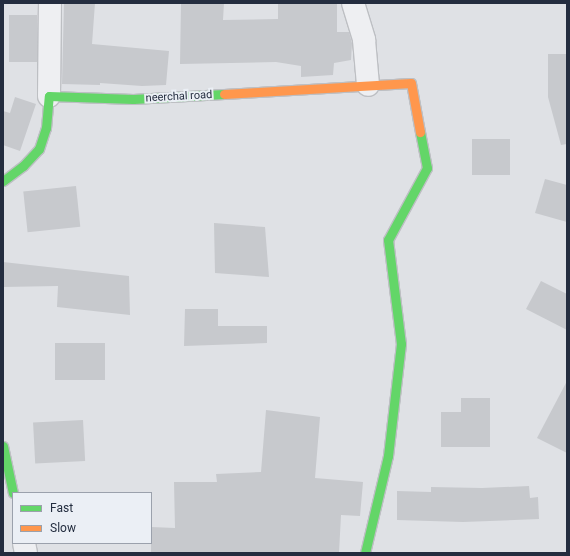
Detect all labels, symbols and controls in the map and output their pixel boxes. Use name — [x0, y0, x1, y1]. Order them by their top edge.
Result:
street label: neerchal road — [145, 89, 213, 105]
legend — [12, 492, 152, 544]
text: Fast — [50, 501, 73, 515]
text: Slow — [50, 521, 76, 535]

